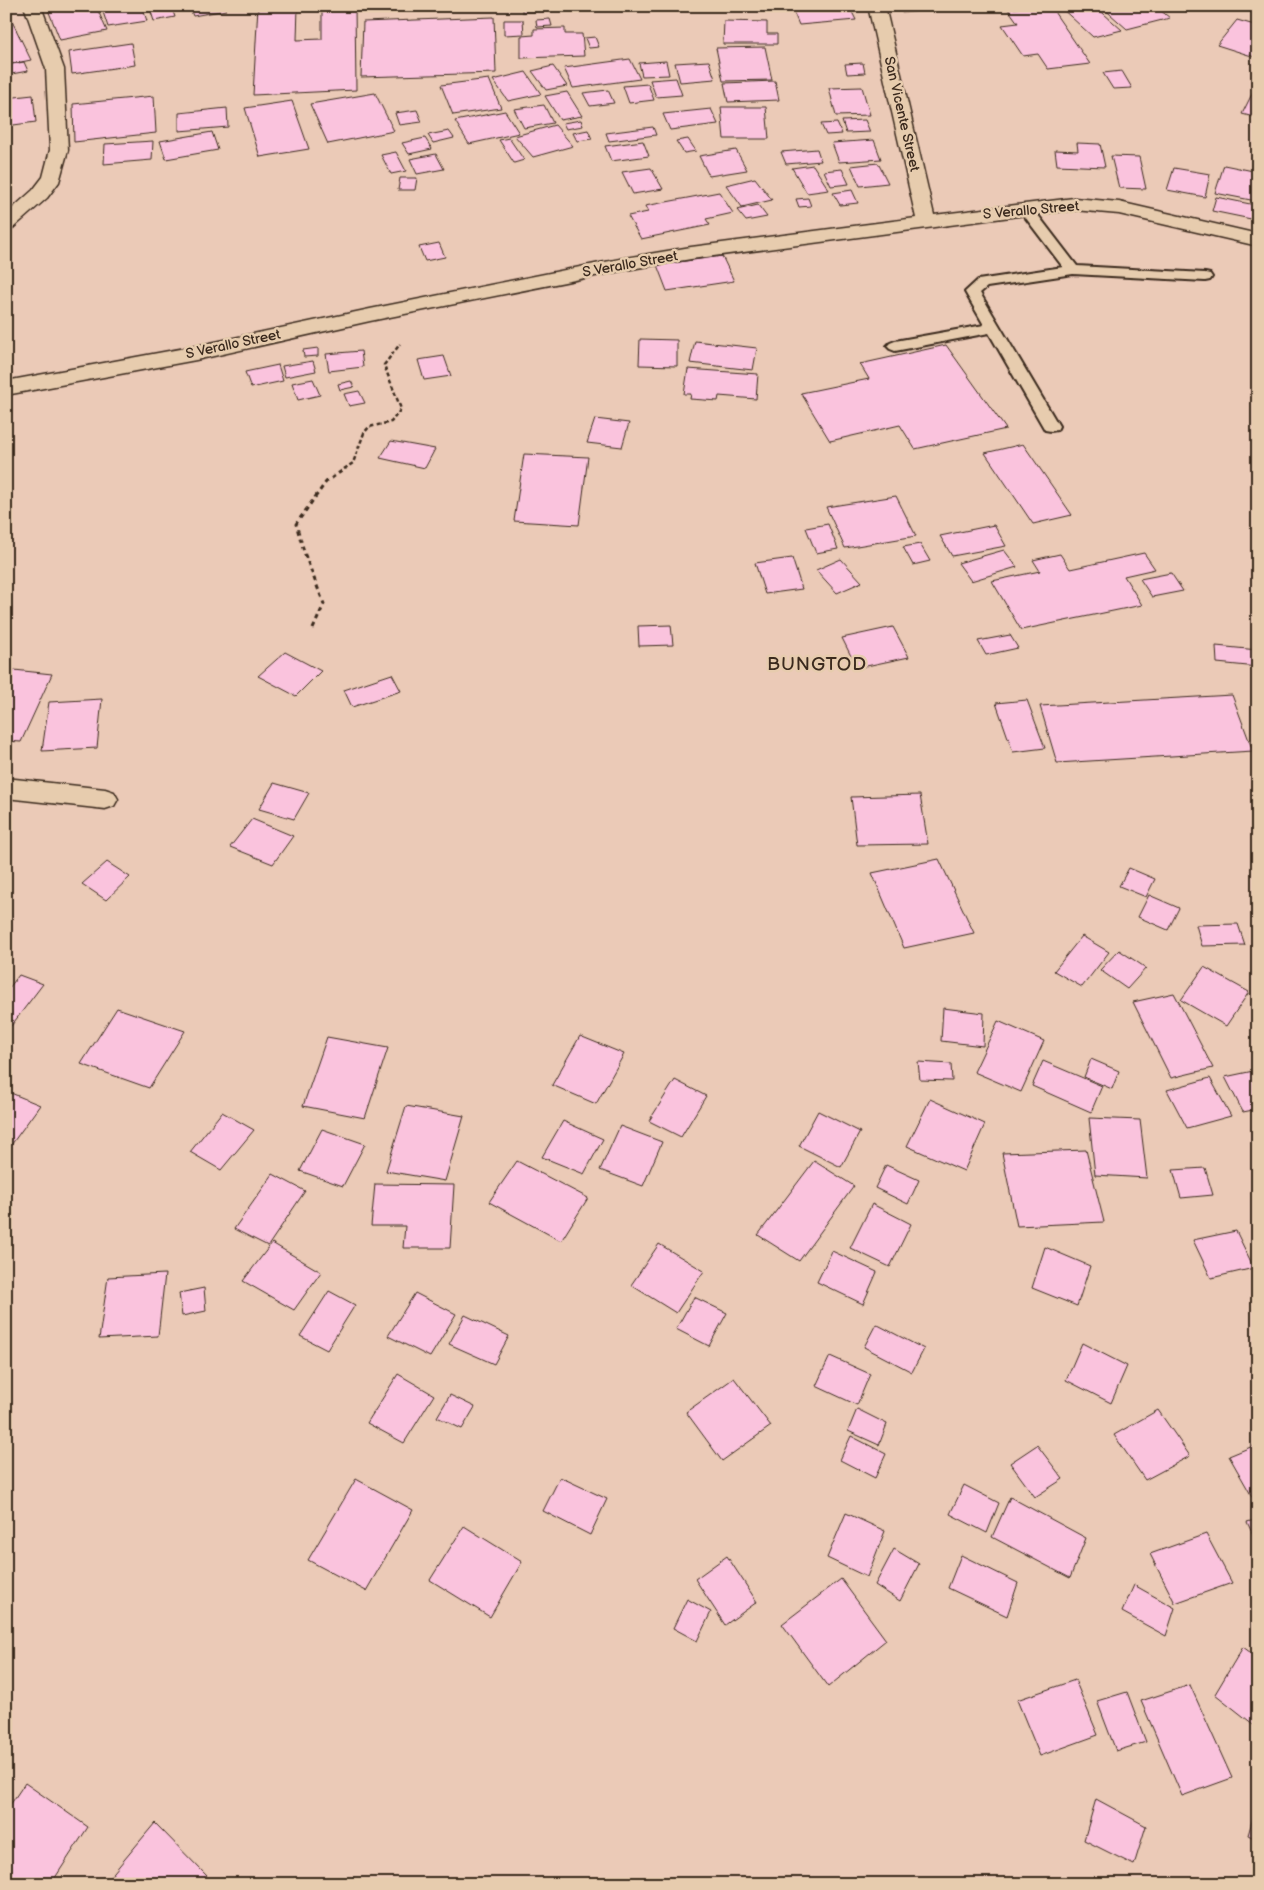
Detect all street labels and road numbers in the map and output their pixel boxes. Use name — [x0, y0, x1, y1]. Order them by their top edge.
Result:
street label: San Vicente Street — [881, 55, 924, 174]
street label: S Verallo Street — [982, 197, 1080, 223]
street label: S Verallo Street — [581, 247, 680, 281]
street label: S Verallo Street — [184, 326, 283, 362]

